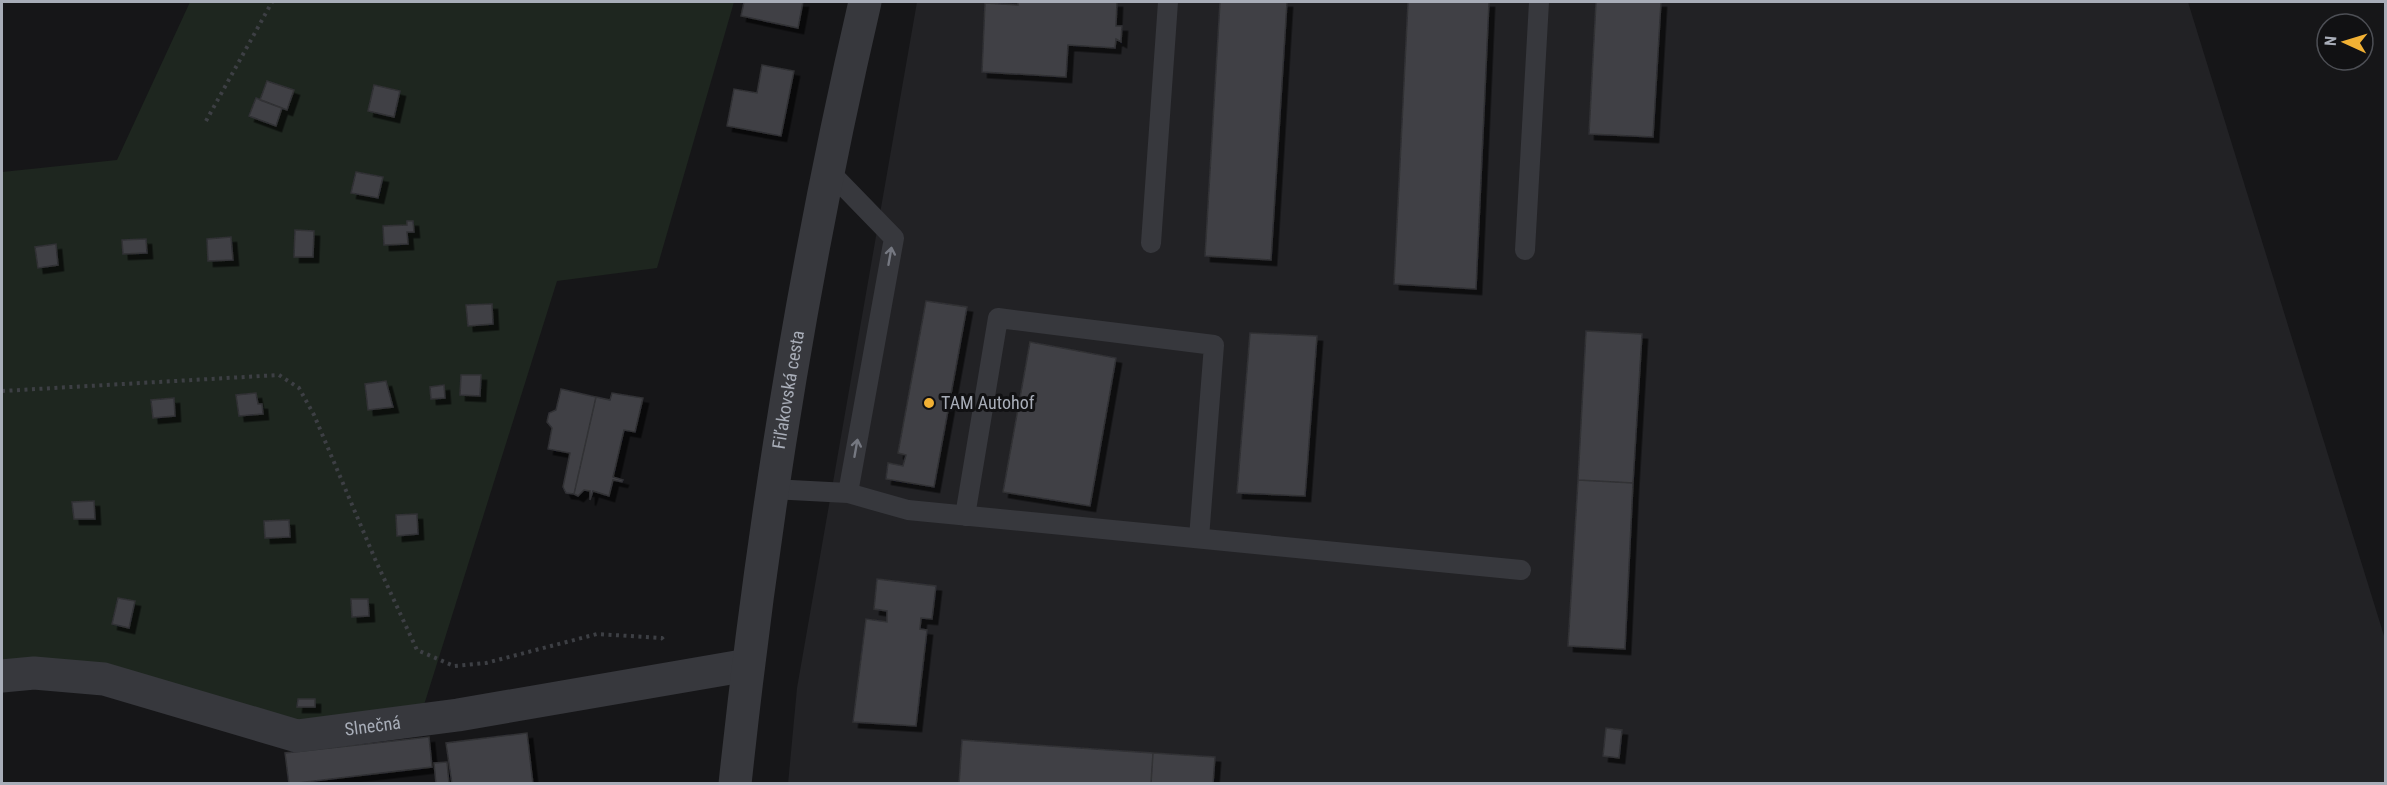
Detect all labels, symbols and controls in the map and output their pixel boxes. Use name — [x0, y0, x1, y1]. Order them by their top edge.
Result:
north arrow — [2315, 12, 2375, 72]
text: N — [2321, 35, 2340, 47]
one-way arrow — [885, 247, 896, 267]
street label: Fiľakovská cesta — [768, 329, 808, 450]
place label: TAM Autohof — [941, 392, 1035, 413]
marker: TAM Autohof — [922, 396, 936, 410]
one-way arrow — [851, 439, 862, 459]
street label: Slnečná — [343, 712, 402, 740]

